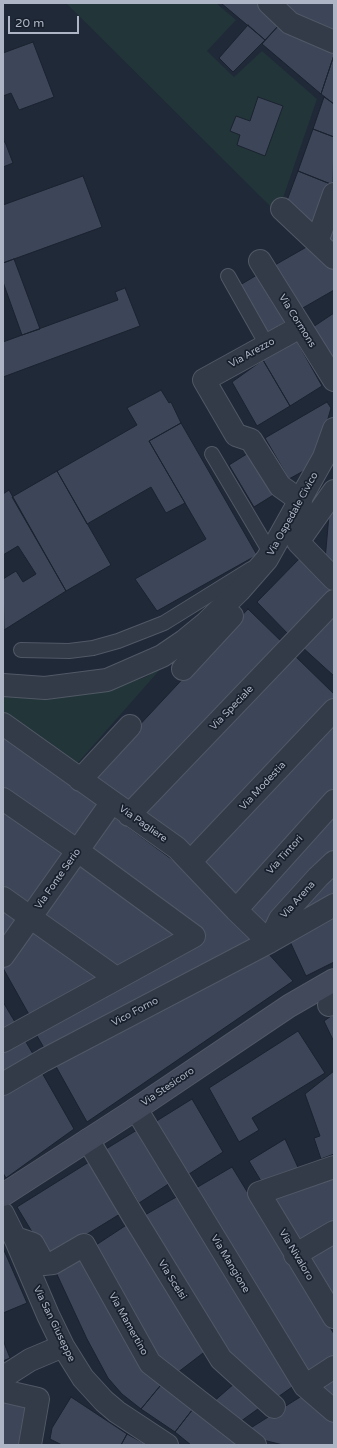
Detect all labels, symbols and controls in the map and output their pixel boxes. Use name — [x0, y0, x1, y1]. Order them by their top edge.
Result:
scale bar — [10, 8, 81, 34]
text: 20 m — [15, 16, 44, 30]
street label: Via Cormons — [276, 292, 318, 350]
street label: Via Arezzo — [227, 336, 277, 370]
street label: Via Ospedale Civico — [265, 470, 321, 558]
street label: Via Speciale — [208, 683, 256, 733]
street label: Via Modestia — [238, 759, 288, 813]
street label: Via Pagliere — [117, 803, 169, 845]
street label: Via Tintori — [264, 833, 306, 877]
street label: Via Fonte Serio — [33, 846, 83, 912]
street label: Via Arena — [278, 879, 318, 921]
street label: Vico Forno — [110, 995, 160, 1029]
street label: Via Stesicoro — [139, 1065, 197, 1109]
street label: Via Nivaloro — [276, 1227, 316, 1283]
street label: Via Mangione — [208, 1233, 252, 1295]
street label: Via Scelsi — [155, 1258, 189, 1302]
street label: Via San Giuseppe — [30, 1284, 78, 1364]
street label: Via Mamertino — [106, 1290, 150, 1358]

